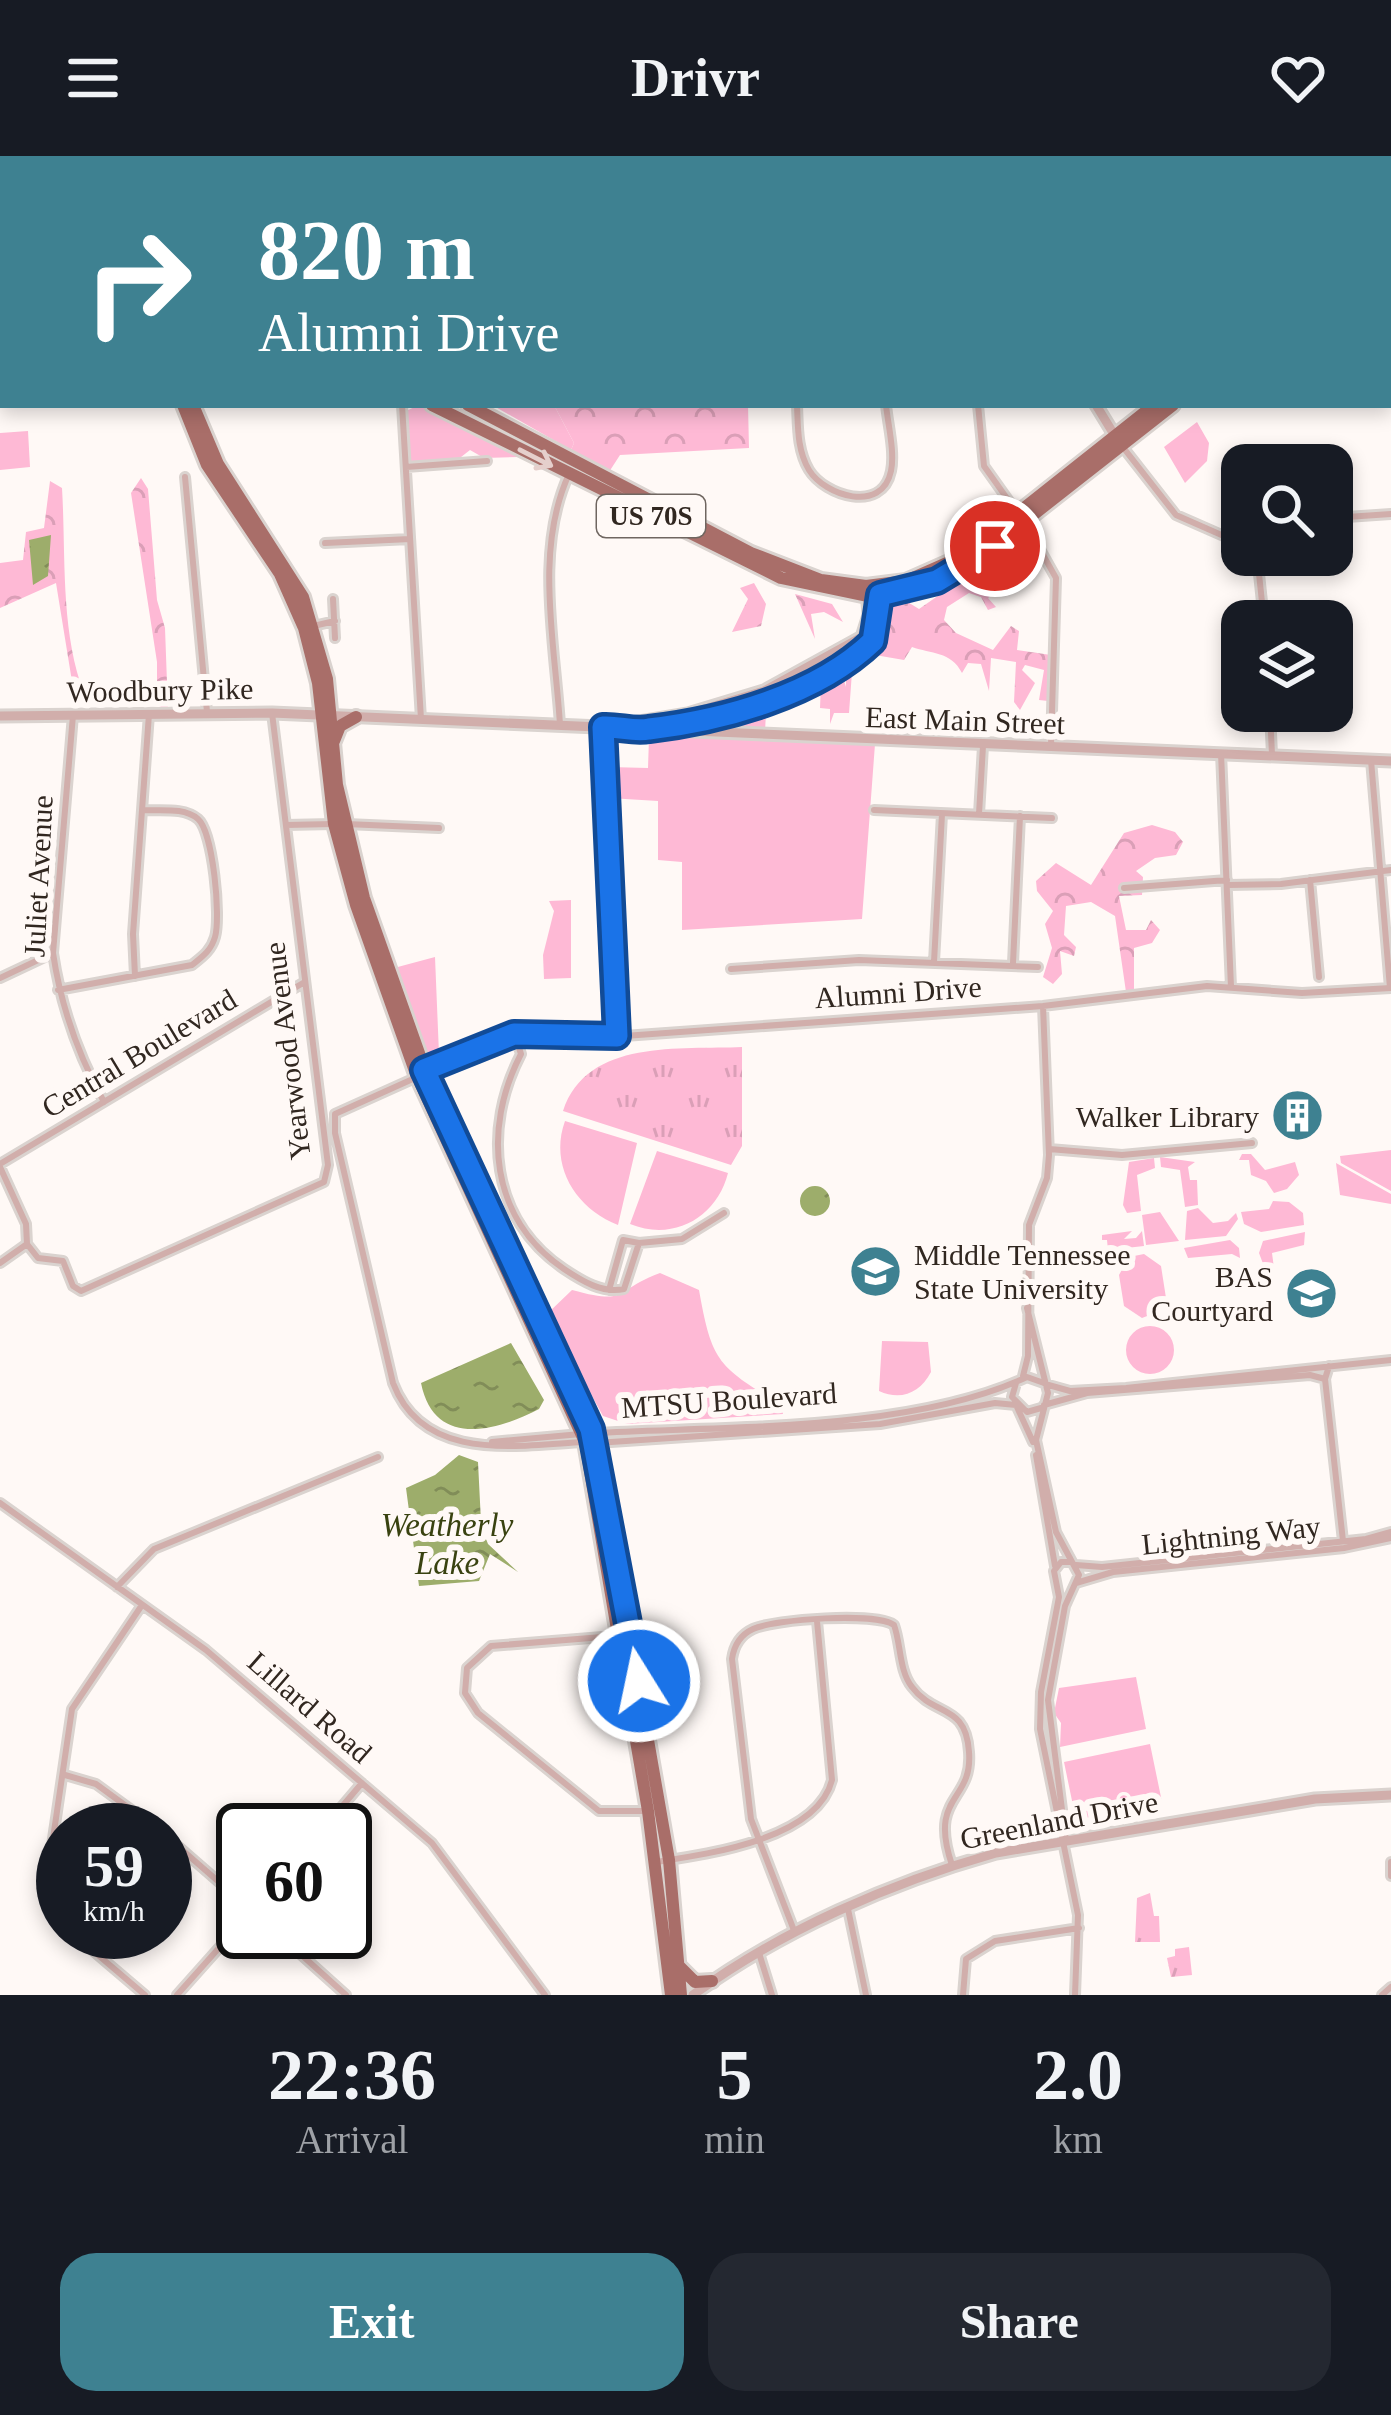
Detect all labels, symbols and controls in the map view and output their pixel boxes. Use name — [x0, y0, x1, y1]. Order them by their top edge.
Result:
icon: menu — [60, 45, 126, 111]
icon: heart — [1265, 45, 1331, 111]
text: Drivr — [631, 48, 760, 108]
icon: right — [60, 204, 216, 360]
text: 820 m — [258, 204, 475, 297]
text: Alumni Drive — [258, 303, 559, 363]
map controls — [1221, 444, 1353, 732]
button: search — [1221, 444, 1353, 576]
one-way arrow — [518, 447, 553, 470]
road number: US 70S — [597, 495, 705, 537]
pin — [944, 495, 1046, 597]
icon: arrive — [962, 513, 1028, 579]
button: layers — [1221, 600, 1353, 732]
street label: Woodbury Pike — [66, 672, 254, 708]
street label: East Main Street — [865, 700, 1066, 740]
street label: Juliet Avenue — [17, 794, 59, 958]
street label: Yearwood Avenue — [257, 940, 317, 1162]
street label: Alumni Drive — [813, 970, 983, 1014]
street label: Central Boulevard — [36, 982, 242, 1124]
building icon: Walker Library — [1270, 1088, 1326, 1144]
place label: Walker Library — [1076, 1100, 1259, 1133]
place label: Middle Tennessee State University — [914, 1238, 1130, 1305]
school or university icon: Middle Tennessee State University — [847, 1243, 903, 1299]
place label: BAS Courtyard — [1151, 1260, 1273, 1327]
school or university icon: BAS Courtyard — [1284, 1265, 1340, 1321]
street label: MTSU Boulevard — [620, 1376, 838, 1424]
water label: Weatherly Lake — [381, 1507, 514, 1581]
street label: Lightning Way — [1140, 1509, 1322, 1561]
position arrow — [576, 1618, 702, 1744]
street label: Lillard Road — [242, 1645, 378, 1769]
street label: Greenland Drive — [957, 1785, 1161, 1855]
speed limit sign: 60 — [216, 1803, 372, 1959]
text: 59 — [84, 1833, 144, 1899]
text: km/h — [83, 1894, 145, 1927]
text: 22:36 — [268, 2035, 436, 2115]
text: 5 — [716, 2035, 752, 2115]
text: 2.0 — [1033, 2035, 1123, 2115]
text: Arrival — [296, 2118, 408, 2161]
text: min — [704, 2118, 765, 2161]
text: km — [1053, 2118, 1103, 2161]
button: Exit — [60, 2253, 684, 2391]
button: Share — [708, 2253, 1331, 2391]

